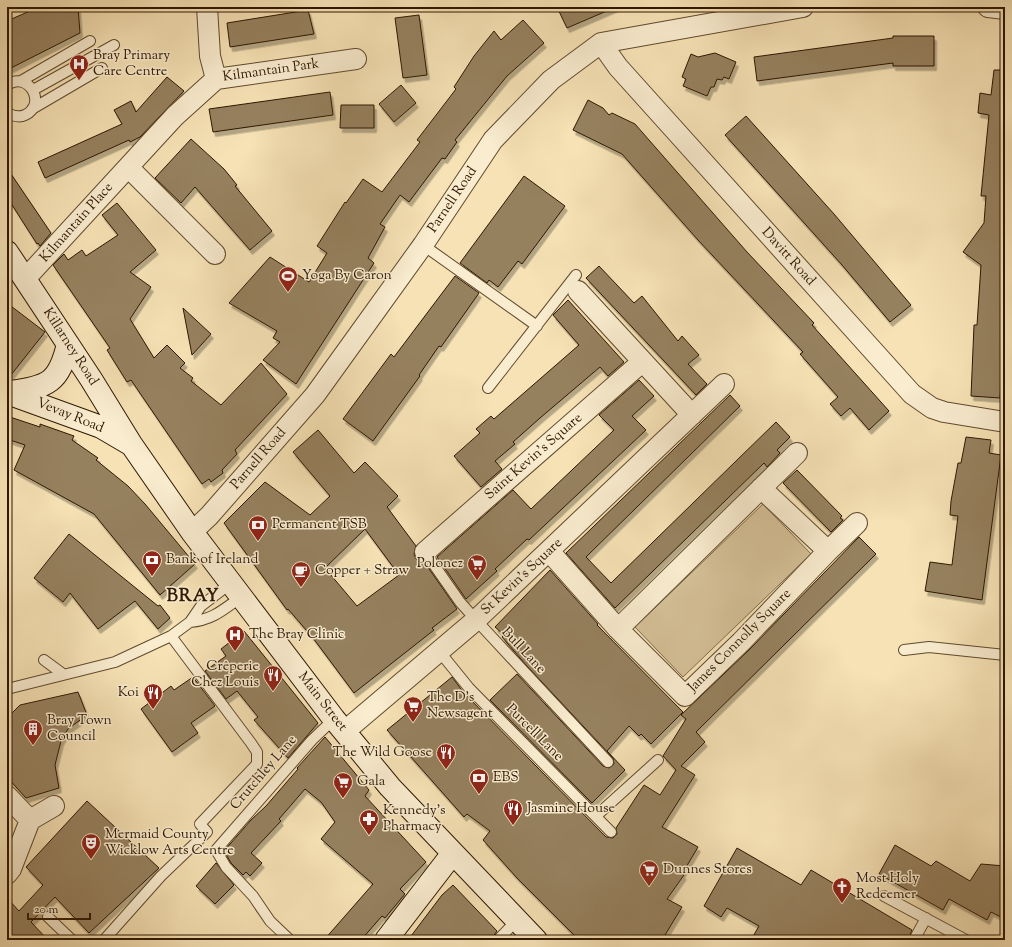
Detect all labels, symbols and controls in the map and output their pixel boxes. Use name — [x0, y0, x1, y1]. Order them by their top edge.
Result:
place label: Bray Primary Care Centre — [93, 46, 170, 82]
hospital icon: Bray Primary Care Centre — [68, 53, 90, 81]
street label: Kilmantain Park — [221, 54, 321, 88]
street label: Parnell Road — [423, 163, 483, 237]
street label: Kilmantain Place — [36, 179, 118, 267]
street label: Davitt Road — [756, 223, 820, 291]
sports icon: Yoga By Caron — [277, 265, 299, 293]
place label: Yoga By Caron — [302, 266, 392, 286]
street label: Killarney Road — [37, 304, 103, 390]
street label: Vevay Road — [33, 393, 107, 439]
street label: Saint Kevin's Square — [481, 409, 587, 505]
street label: Parnell Road — [227, 424, 292, 494]
bank icon: Permanent TSB — [247, 514, 269, 542]
place label: Permanent TSB — [272, 515, 367, 535]
street label: St Kevin's Square — [477, 534, 567, 620]
bank icon: Bank of Ireland — [141, 549, 163, 577]
place label: Bank of Ireland — [166, 550, 258, 570]
supermarket icon: Polonez — [466, 553, 488, 581]
place label: Polonez — [417, 554, 463, 574]
cafe icon: Copper + Straw — [290, 560, 312, 588]
place label: Copper + Straw — [315, 561, 410, 581]
district label: BRAY — [166, 584, 220, 610]
street label: James Connolly Square — [683, 585, 796, 698]
street label: Bull Lane — [496, 623, 550, 679]
hospital icon: The Bray Clinic — [224, 624, 246, 652]
place label: The Bray Clinic — [249, 625, 344, 645]
place label: Crêperie Chez Louis — [191, 657, 259, 693]
restaurant icon: Crêperie Chez Louis — [262, 664, 284, 692]
street label: Main Street — [292, 668, 352, 736]
restaurant icon: Koi — [142, 682, 164, 710]
place label: Koi — [118, 683, 139, 703]
place label: The D's Newsagent — [427, 688, 493, 724]
supermarket icon: The D's Newsagent — [402, 695, 424, 723]
street label: Purcell Lane — [501, 700, 567, 766]
place label: Bray Town Council — [47, 711, 112, 747]
building icon: Bray Town Council — [22, 718, 44, 746]
street label: Crutchley Lane — [226, 731, 302, 815]
restaurant icon: The Wild Goose — [435, 742, 457, 770]
place label: The Wild Goose — [332, 743, 432, 763]
bank icon: EBS — [468, 767, 490, 795]
place label: EBS — [493, 768, 519, 788]
supermarket icon: Gala — [332, 771, 354, 799]
place label: Gala — [357, 772, 386, 792]
restaurant icon: Jasmine House — [502, 798, 524, 826]
place label: Jasmine House — [526, 799, 615, 819]
place label: Kennedy's Pharmacy — [383, 801, 446, 837]
pharmacy icon: Kennedy's Pharmacy — [358, 808, 380, 836]
place label: Mermaid County Wicklow Arts Centre — [105, 825, 234, 861]
theatre icon: Mermaid County Wicklow Arts Centre — [80, 832, 102, 860]
supermarket icon: Dunnes Stores — [638, 859, 660, 887]
place label: Dunnes Stores — [663, 860, 752, 880]
place label: Most Holy Redeemer — [856, 869, 919, 905]
church icon: Most Holy Redeemer — [831, 876, 853, 904]
scale bar — [28, 895, 90, 921]
text: 20 m — [34, 901, 59, 919]

